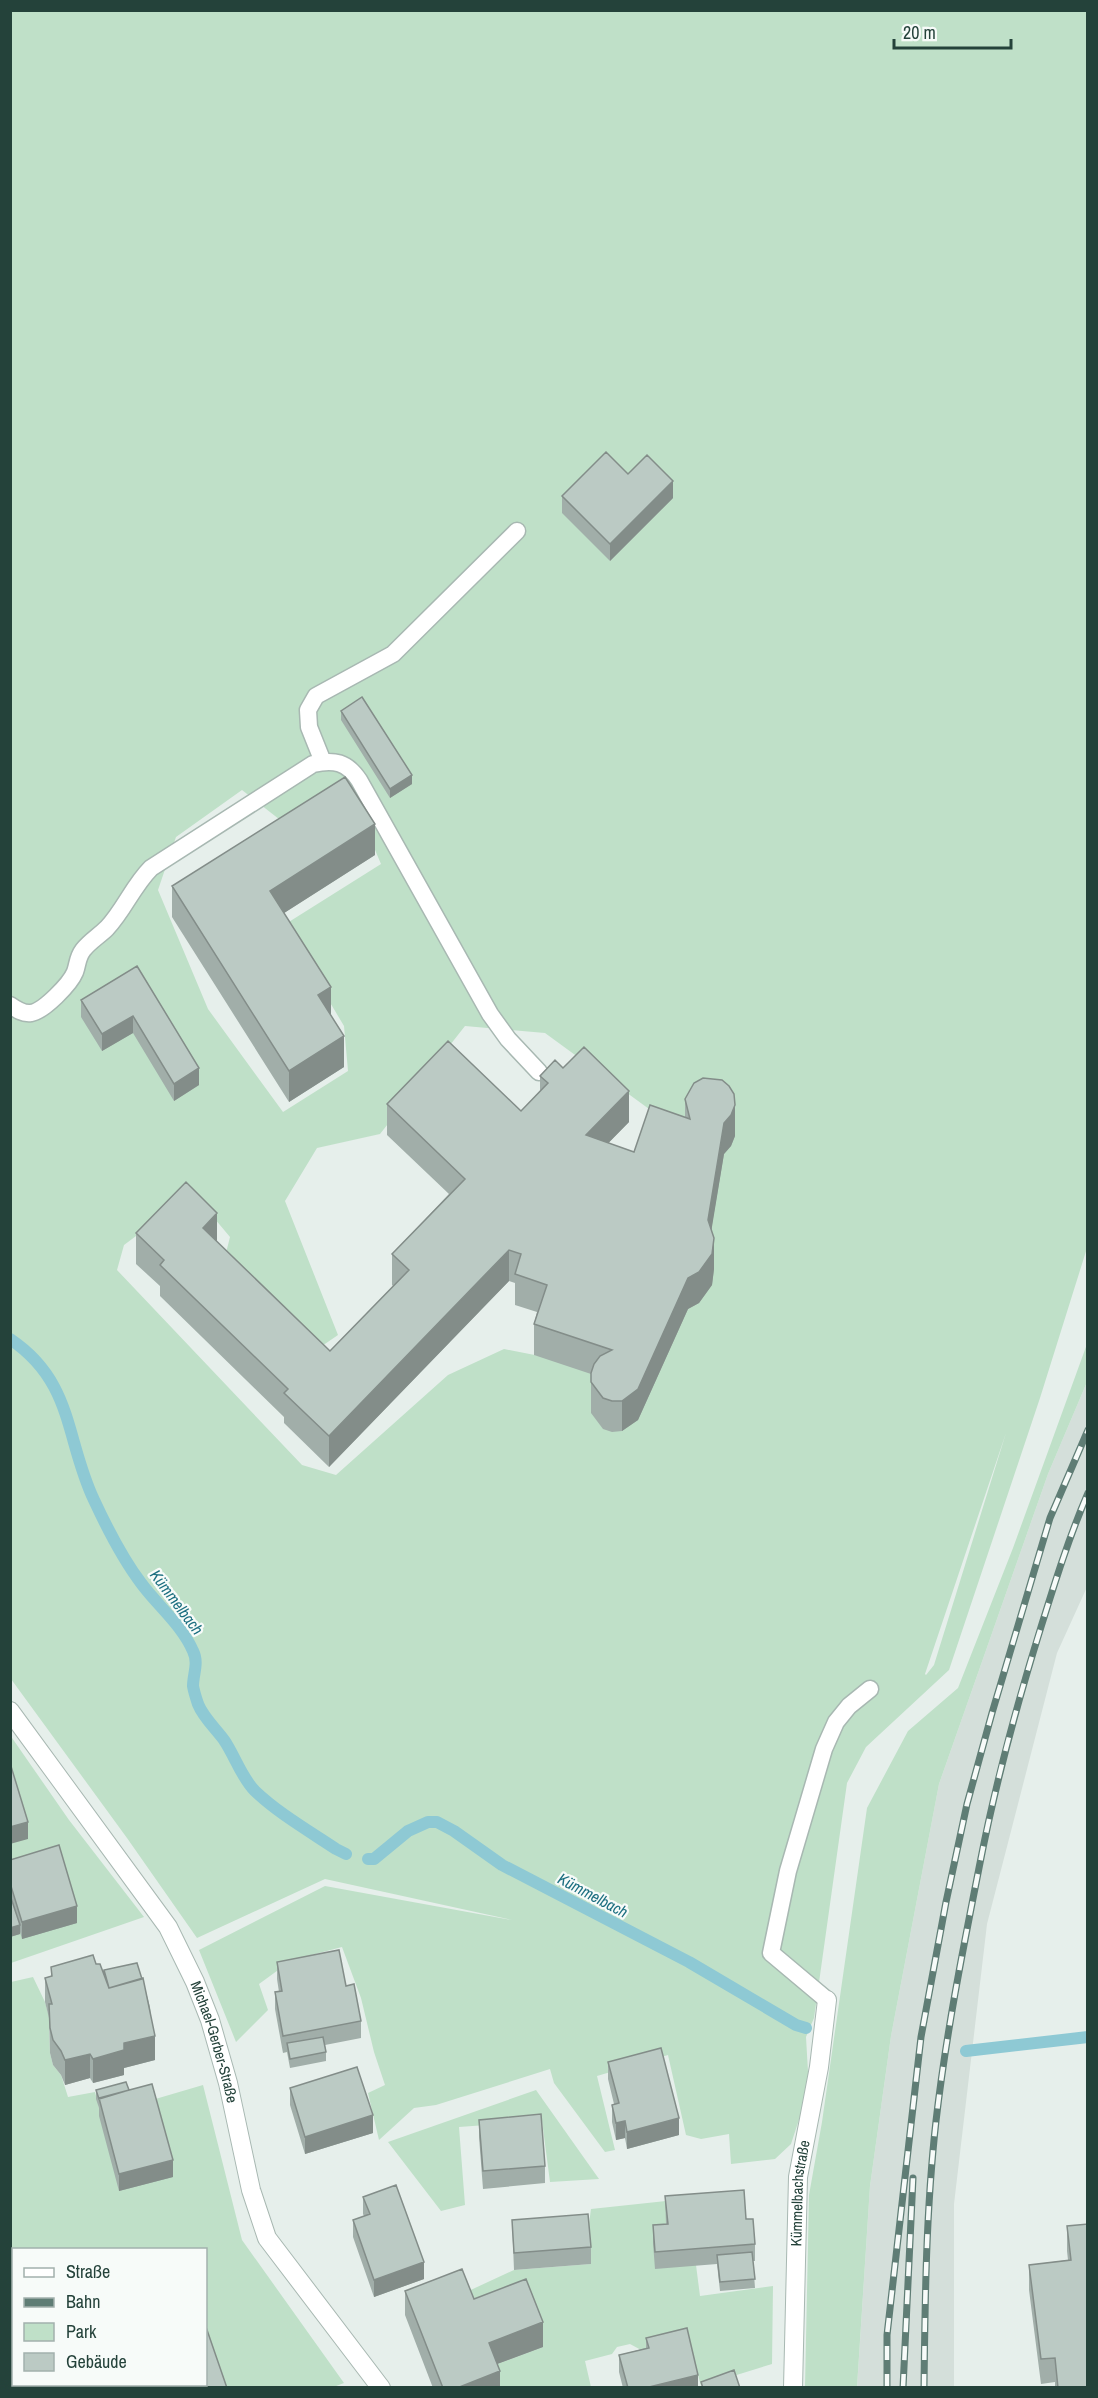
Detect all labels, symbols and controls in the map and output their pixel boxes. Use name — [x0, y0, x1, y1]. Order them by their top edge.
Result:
scale bar — [894, 12, 1011, 50]
text: 20 m — [903, 20, 936, 45]
water label: Kümmelbach — [145, 1565, 209, 1639]
water label: Kümmelbach — [554, 1867, 632, 1923]
street label: Michael-Gerber-Straße — [186, 1978, 243, 2105]
street label: Kümmelbachstraße — [785, 2138, 815, 2247]
legend — [12, 2248, 207, 2386]
text: Straße — [66, 2259, 110, 2284]
text: Bahn — [66, 2289, 100, 2314]
text: Park — [66, 2319, 97, 2344]
text: Gebäude — [66, 2349, 127, 2374]

